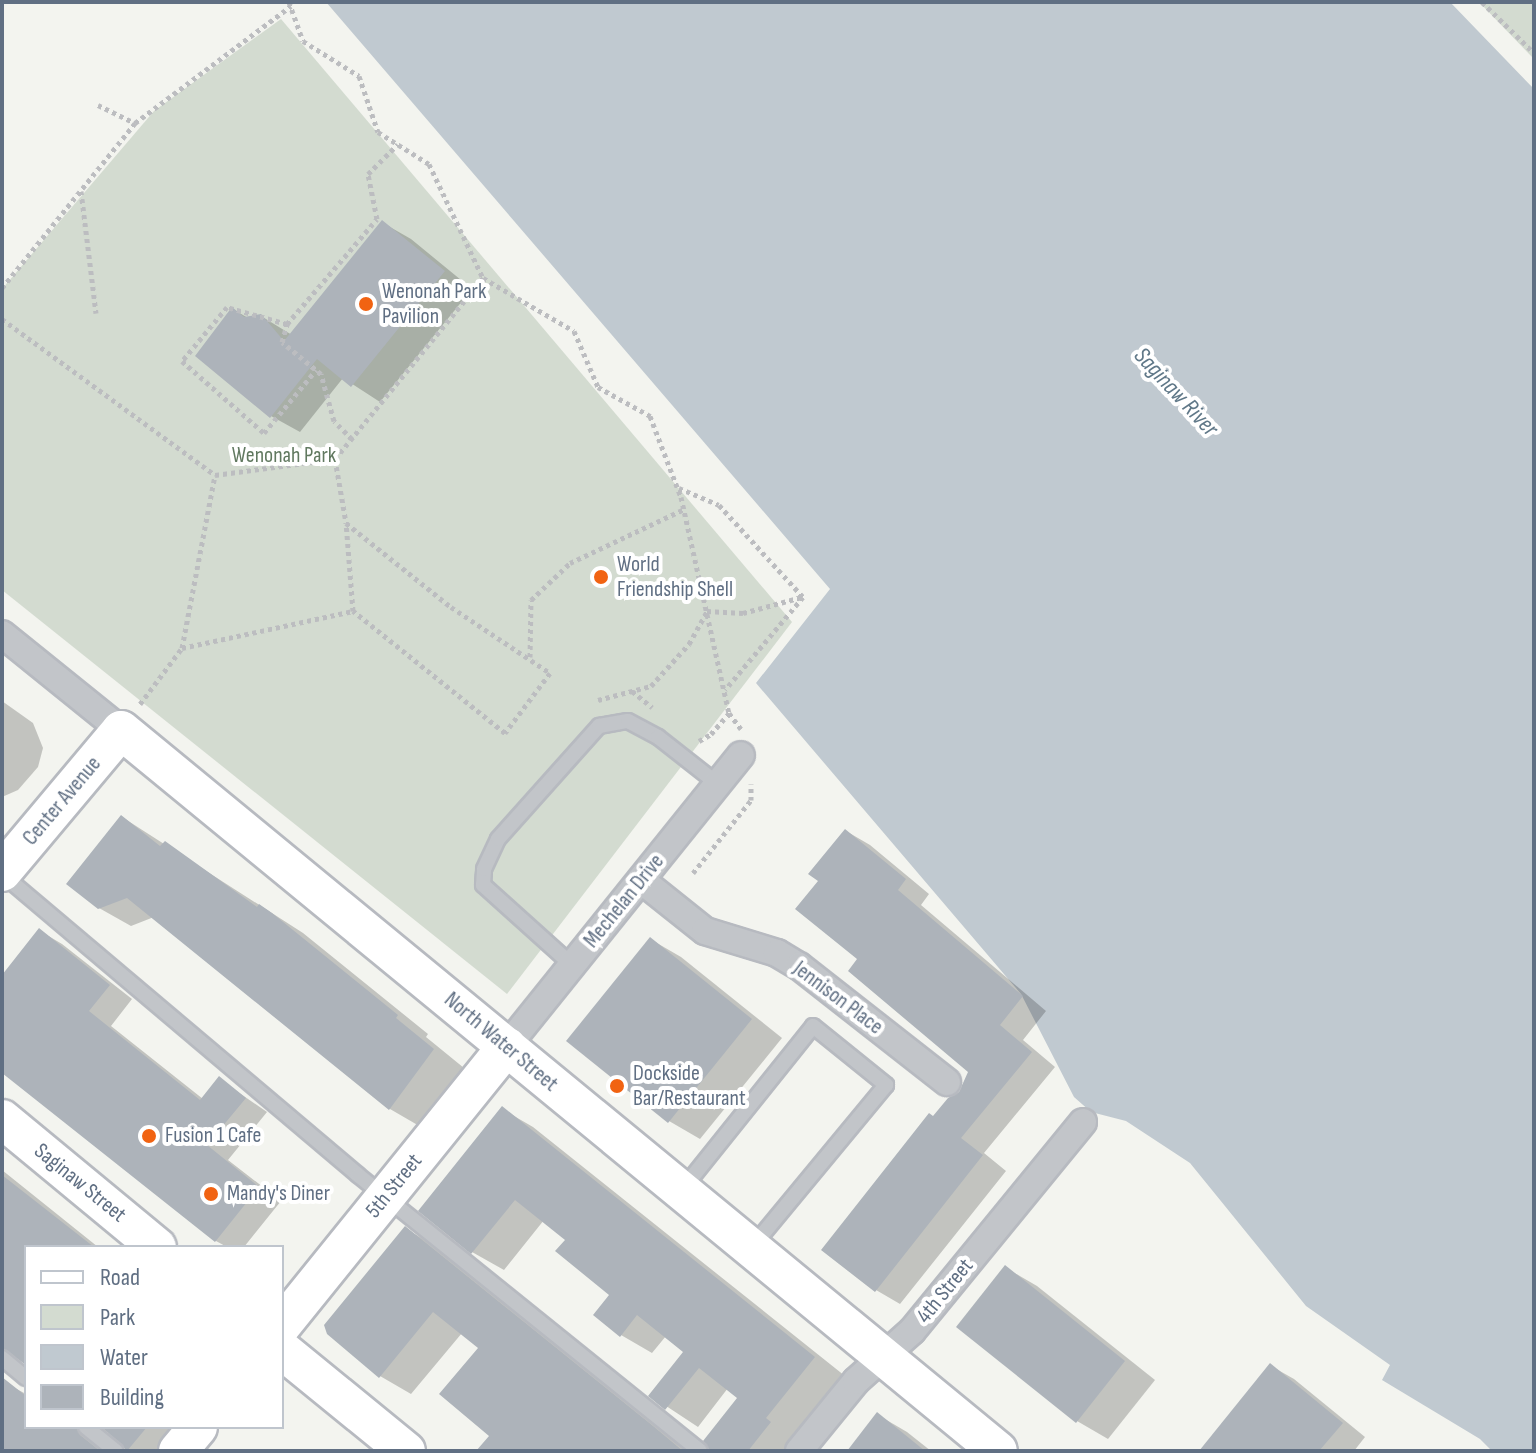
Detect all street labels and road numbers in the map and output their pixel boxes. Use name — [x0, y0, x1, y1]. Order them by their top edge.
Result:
street label: Center Avenue — [17, 751, 107, 851]
street label: Mechelan Drive — [578, 849, 670, 953]
street label: Jennison Place — [788, 956, 888, 1040]
street label: North Water Street — [439, 987, 563, 1097]
street label: Saginaw Street — [29, 1138, 131, 1228]
street label: 5th Street — [360, 1149, 428, 1223]
street label: 4th Street — [911, 1253, 979, 1329]

